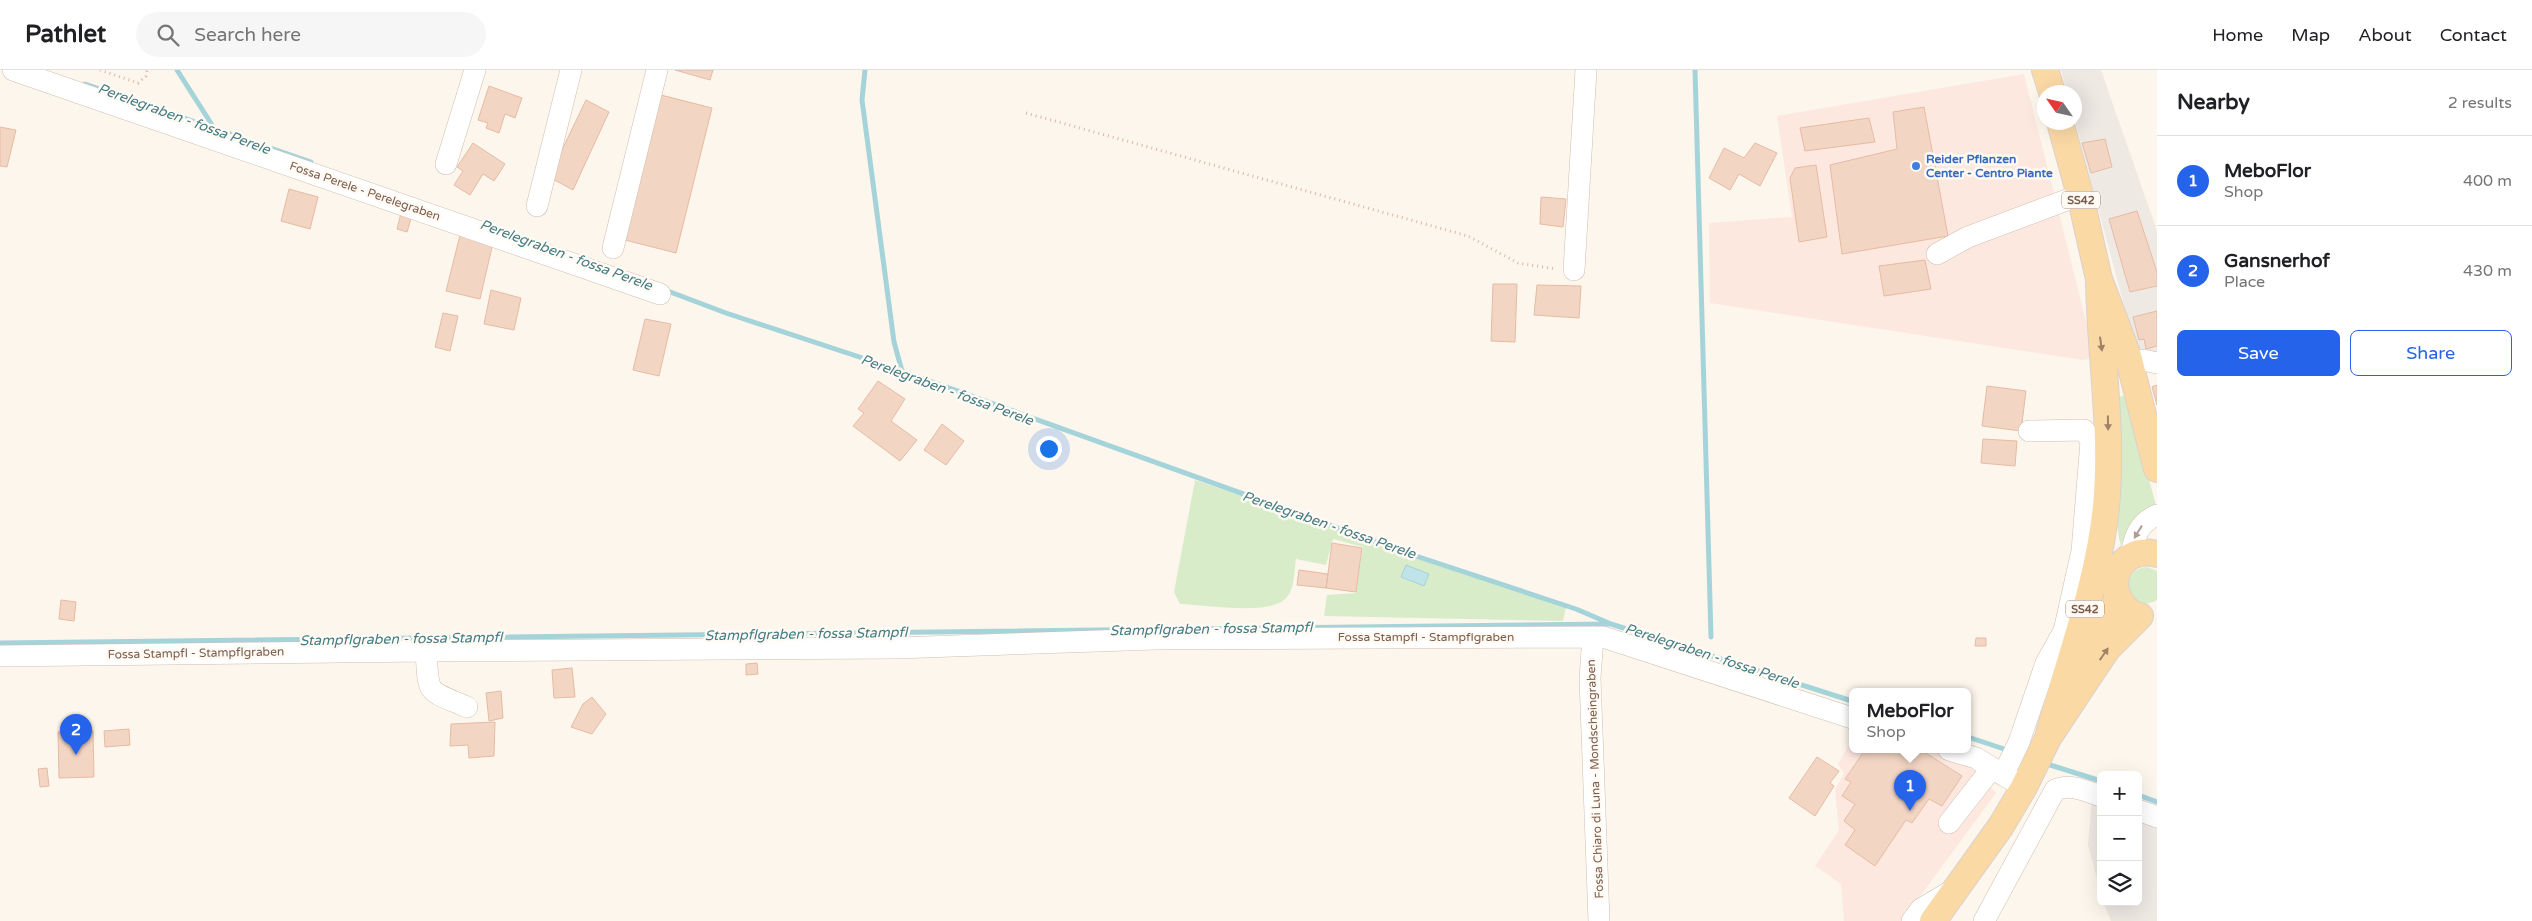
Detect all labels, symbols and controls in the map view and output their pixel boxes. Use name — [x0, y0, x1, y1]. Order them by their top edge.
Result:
search box — [136, 12, 486, 57]
text: Pathlet — [25, 20, 106, 49]
icon: search — [154, 21, 182, 49]
text: Search here — [194, 24, 301, 46]
text: Home — [2212, 24, 2263, 46]
text: Map — [2291, 24, 2330, 46]
text: About — [2358, 24, 2412, 46]
text: Contact — [2440, 24, 2507, 46]
water label: Perelegraben - fossa Perele — [96, 80, 273, 158]
north arrow — [2037, 85, 2082, 130]
text: Nearby — [2177, 90, 2250, 115]
text: 2 results — [2448, 93, 2512, 113]
place label: Reider Pflanzen Center - Centro Piante — [1926, 152, 2053, 180]
street label: Fossa Perele - Perelegraben — [288, 159, 442, 223]
marker: Reider Pflanzen Center - Centro Piante — [1910, 160, 1922, 172]
text: MeboFlor — [2224, 160, 2311, 182]
text: 1 — [2188, 171, 2198, 191]
text: 400 m — [2463, 171, 2512, 191]
text: Shop — [2224, 182, 2263, 202]
road number: SS42 — [2062, 192, 2100, 208]
water label: Perelegraben - fossa Perele — [478, 216, 655, 294]
text: Gansnerhof — [2224, 250, 2330, 272]
text: 2 — [2188, 261, 2198, 281]
text: 430 m — [2463, 261, 2512, 281]
text: Place — [2224, 272, 2265, 292]
button: Save — [2177, 330, 2340, 376]
button: Share — [2350, 330, 2512, 376]
one-way arrow — [2097, 336, 2105, 352]
water label: Perelegraben - fossa Perele — [859, 351, 1036, 429]
one-way arrow — [2104, 415, 2112, 431]
your location — [1036, 436, 1062, 462]
water label: Perelegraben - fossa Perele — [1240, 487, 1419, 563]
one-way arrow — [2133, 525, 2143, 538]
road number: SS42 — [2066, 600, 2104, 618]
water label: Stampflgraben - fossa Stampfl — [1109, 619, 1315, 639]
water label: Perelegraben - fossa Perele — [1623, 620, 1802, 693]
water label: Stampflgraben - fossa Stampfl — [704, 624, 910, 644]
water label: Stampflgraben - fossa Stampfl — [299, 629, 505, 649]
street label: Fossa Stampfl - Stampflgraben — [1338, 630, 1514, 644]
street label: Fossa Stampfl - Stampflgraben — [108, 644, 284, 662]
one-way arrow — [2099, 647, 2109, 661]
street label: Fossa Chiaro di Luna - Mondscheingraben — [1584, 659, 1606, 899]
popup — [1849, 688, 1971, 753]
text: MeboFlor — [1866, 700, 1954, 722]
pin: 2 — [60, 714, 92, 755]
text: Shop — [1866, 722, 1906, 742]
pin: 1 — [1894, 770, 1926, 811]
map controls — [2097, 771, 2142, 906]
button: + — [2097, 771, 2142, 816]
button: − — [2097, 816, 2142, 861]
button: layers — [2097, 861, 2142, 906]

